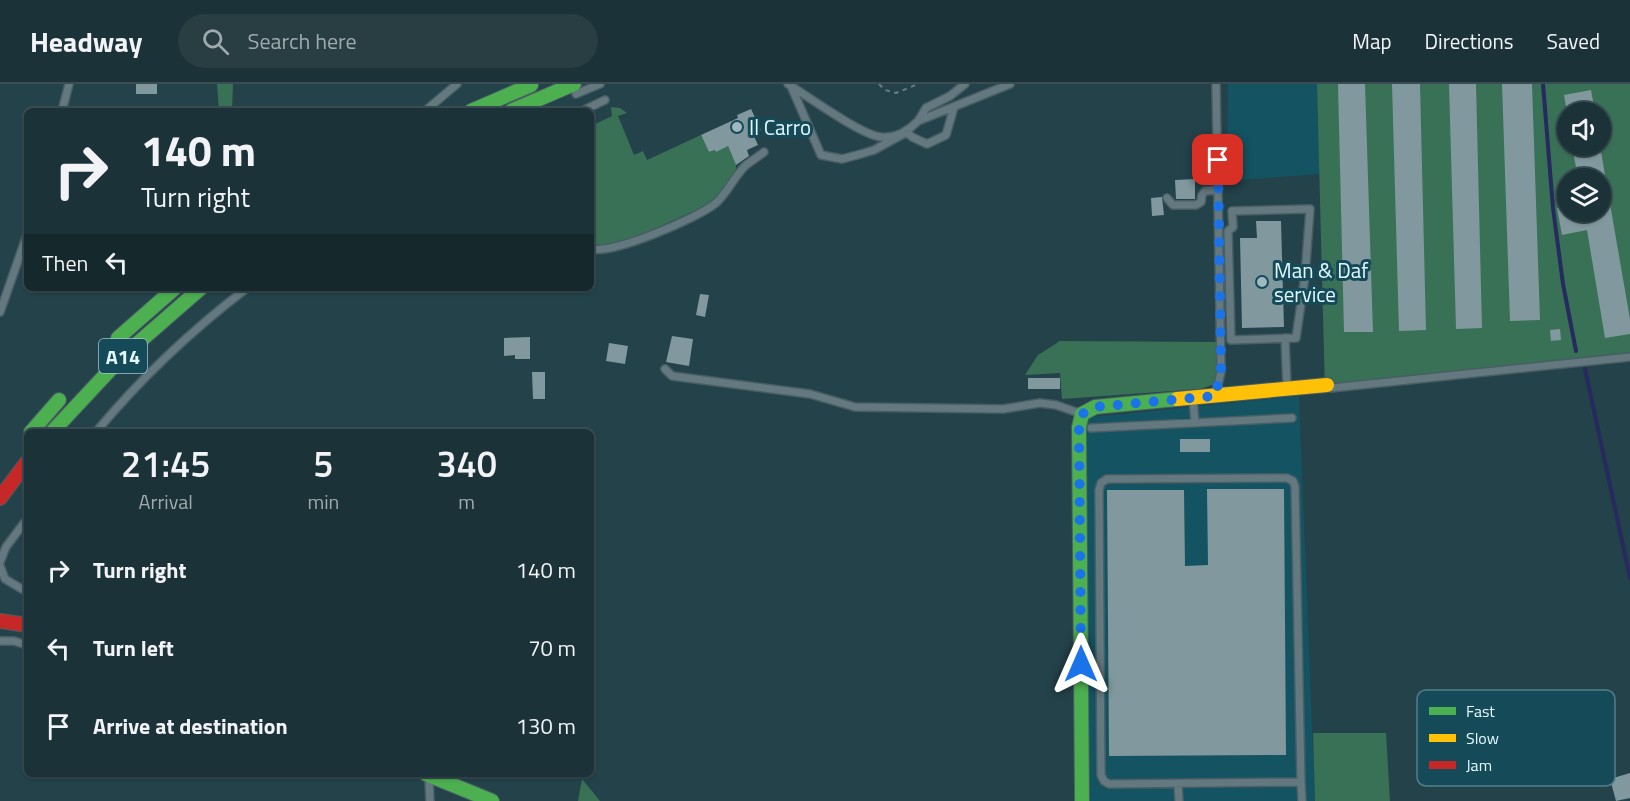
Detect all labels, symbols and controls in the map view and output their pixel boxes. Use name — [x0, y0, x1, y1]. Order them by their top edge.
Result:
search box — [178, 14, 598, 68]
text: Headway — [30, 20, 142, 63]
text: Search here — [247, 24, 357, 58]
icon: search — [199, 25, 232, 58]
text: Map — [1352, 25, 1392, 57]
text: Directions — [1425, 25, 1514, 57]
text: Saved — [1547, 25, 1600, 57]
map controls — [1557, 102, 1611, 222]
button: sound — [1557, 102, 1611, 156]
place label: Il Carro — [749, 111, 811, 143]
text: 140 m — [141, 118, 256, 182]
marker: Il Carro — [730, 120, 744, 134]
icon: right — [42, 132, 120, 210]
pin — [1192, 134, 1243, 185]
icon: arrive — [1201, 143, 1234, 176]
button: layers — [1557, 168, 1611, 222]
text: Turn right — [141, 176, 250, 217]
text: Then — [42, 246, 88, 280]
icon: left — [100, 246, 133, 279]
place label: Man & Daf service — [1274, 254, 1368, 310]
marker: Man & Daf service — [1255, 275, 1269, 289]
road number: A14 — [99, 339, 147, 373]
text: 21:45 — [121, 436, 210, 491]
text: 5 — [313, 436, 333, 491]
text: 340 — [436, 436, 497, 491]
text: Arrival — [139, 486, 193, 517]
text: min — [307, 486, 339, 517]
text: m — [458, 486, 475, 517]
text: Turn right — [93, 553, 187, 587]
text: 140 m — [516, 553, 576, 587]
icon: right — [42, 554, 75, 587]
text: Turn left — [93, 631, 174, 665]
text: 70 m — [528, 631, 576, 665]
icon: left — [42, 632, 75, 665]
position arrow — [1049, 632, 1113, 696]
legend — [1417, 690, 1615, 786]
text: Fast — [1466, 699, 1495, 723]
text: Arrive at destination — [93, 709, 288, 743]
text: 130 m — [516, 709, 576, 743]
icon: arrive — [42, 710, 75, 743]
text: Slow — [1466, 726, 1499, 750]
text: Jam — [1466, 753, 1492, 777]

